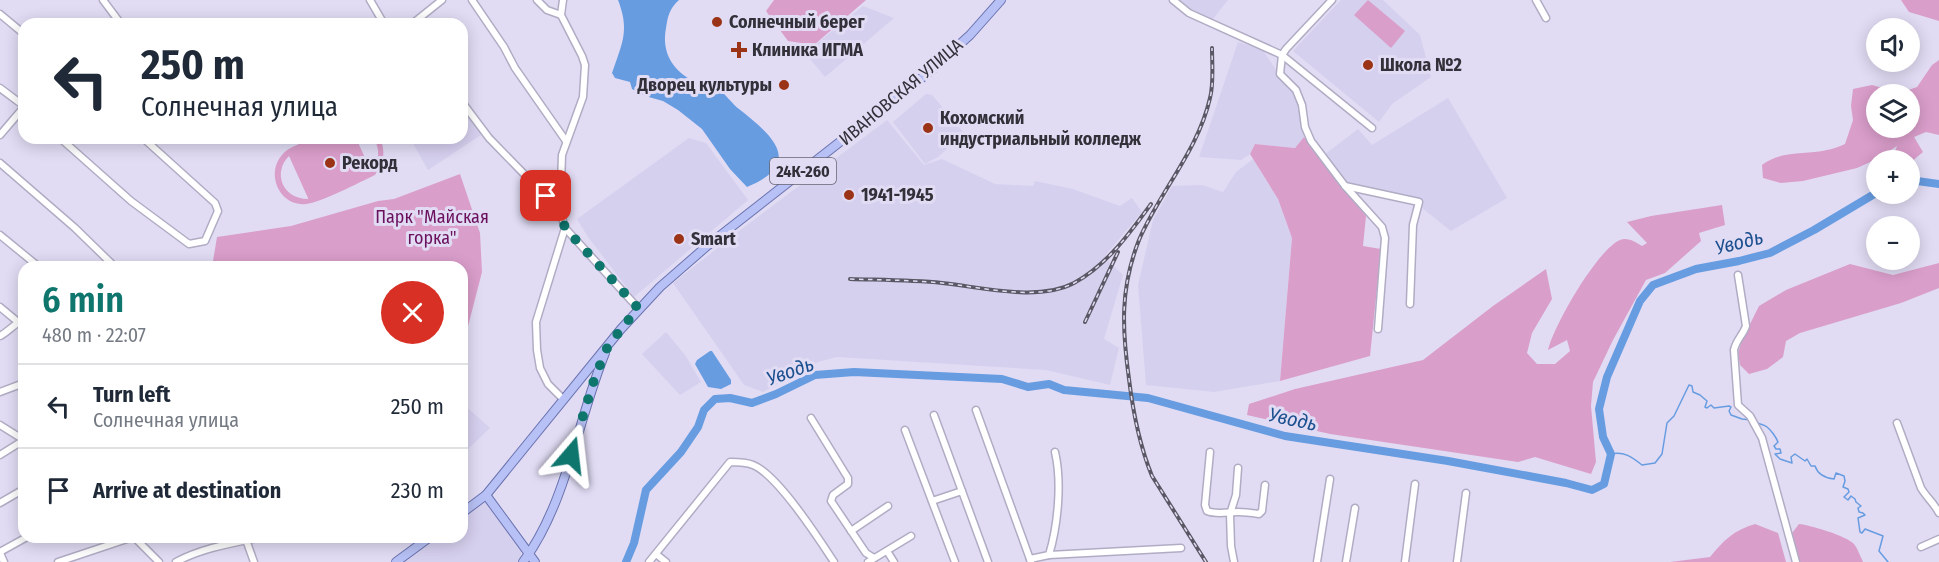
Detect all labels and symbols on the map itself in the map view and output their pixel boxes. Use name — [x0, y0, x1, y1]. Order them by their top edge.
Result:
place label: Солнечный берег — [729, 11, 865, 33]
marker: Солнечный берег — [710, 15, 724, 29]
street label: ИВАНОВСКАЯ УЛИЦА — [835, 34, 968, 150]
place label: Клиника ИГМА — [752, 39, 863, 61]
marker: Клиника ИГМА — [730, 41, 748, 59]
place label: Школа №2 — [1380, 54, 1462, 76]
marker: Школа №2 — [1361, 58, 1375, 72]
place label: Дворец культуры — [637, 74, 772, 96]
marker: Дворец культуры — [777, 78, 791, 92]
place label: Кохомский индустриальный колледж — [940, 107, 1142, 150]
marker: Кохомский индустриальный колледж — [921, 121, 935, 135]
place label: Рекорд — [342, 152, 398, 174]
marker: Рекорд — [323, 156, 337, 170]
road number: 24К-260 — [770, 158, 836, 184]
pin — [520, 170, 571, 221]
place label: 1941-1945 — [861, 184, 934, 206]
marker: 1941-1945 — [842, 188, 856, 202]
park label: Парк "Майская горка" — [375, 206, 489, 249]
water label: Уводь — [1713, 224, 1765, 260]
place label: Smart — [691, 228, 737, 250]
marker: Smart — [672, 232, 686, 246]
water label: Уводь — [763, 351, 817, 391]
water label: Уводь — [1267, 402, 1319, 436]
position arrow — [539, 423, 603, 487]

